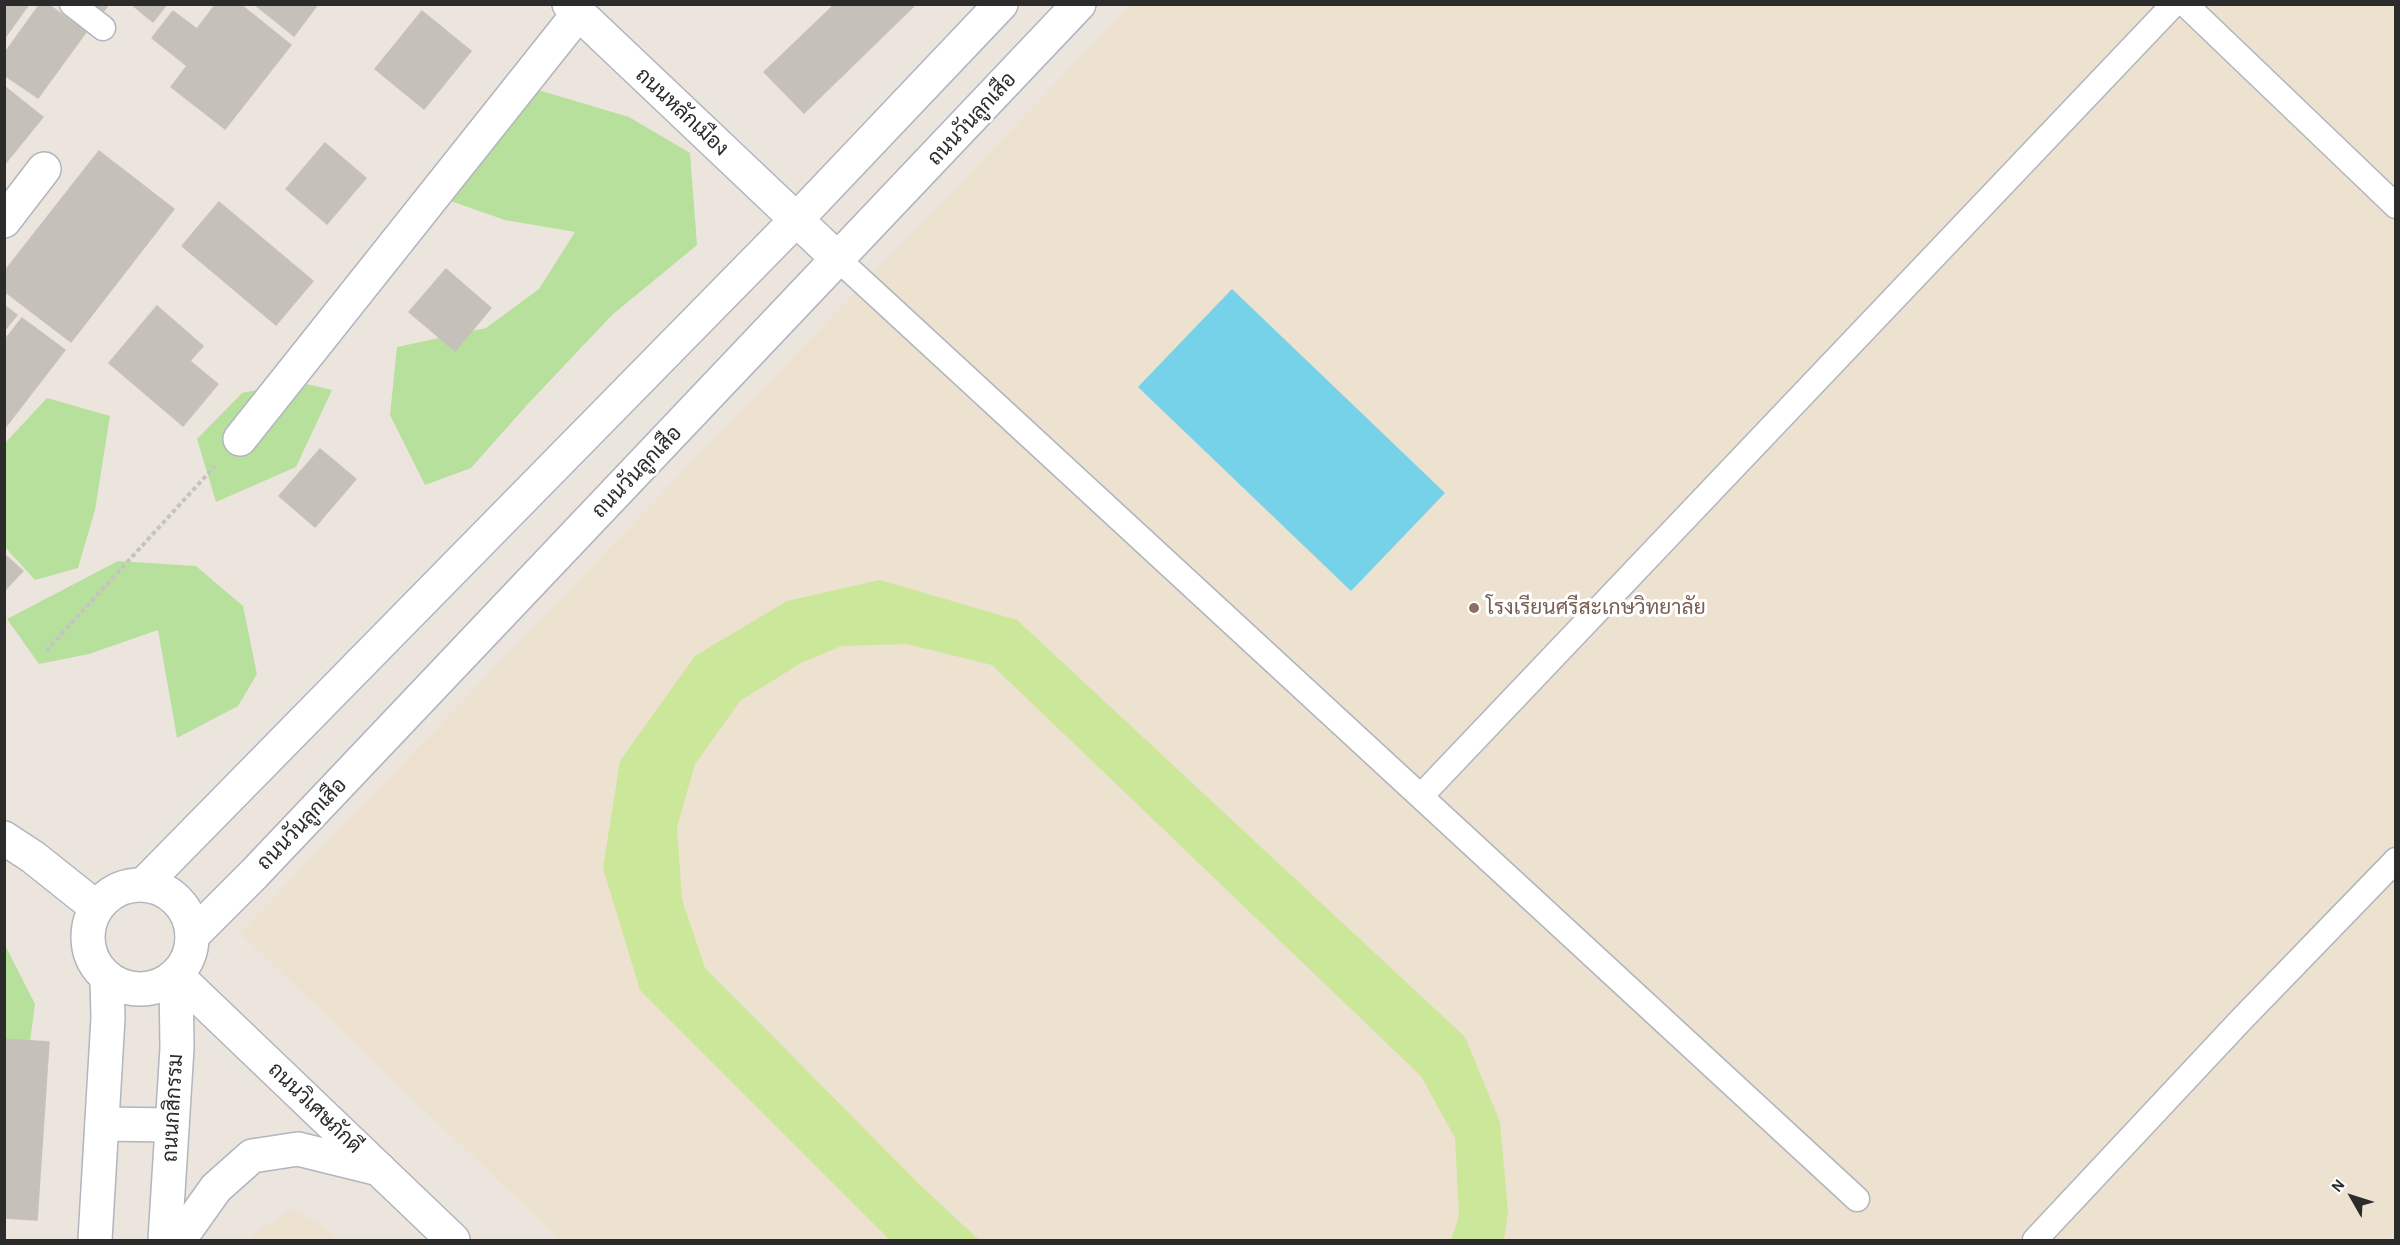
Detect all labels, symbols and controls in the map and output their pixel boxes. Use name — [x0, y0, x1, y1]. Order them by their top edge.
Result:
street label: ถนนหลักเมือง — [630, 63, 734, 161]
street label: ถนนวันลูกเสือ — [922, 67, 1022, 171]
street label: ถนนวันลูกเสือ — [587, 421, 687, 523]
place label: โรงเรียนศรีสะเกษวิทยาลัย — [1486, 595, 1706, 621]
marker: โรงเรียนศรีสะเกษวิทยาลัย — [1467, 601, 1481, 615]
street label: ถนนวันลูกเสือ — [252, 773, 352, 875]
street label: ถนนกสิกรรม — [158, 1053, 188, 1163]
street label: ถนนวิเศษภักดี — [263, 1057, 367, 1159]
north arrow — [2322, 1167, 2382, 1227]
text: N — [2328, 1176, 2348, 1195]

